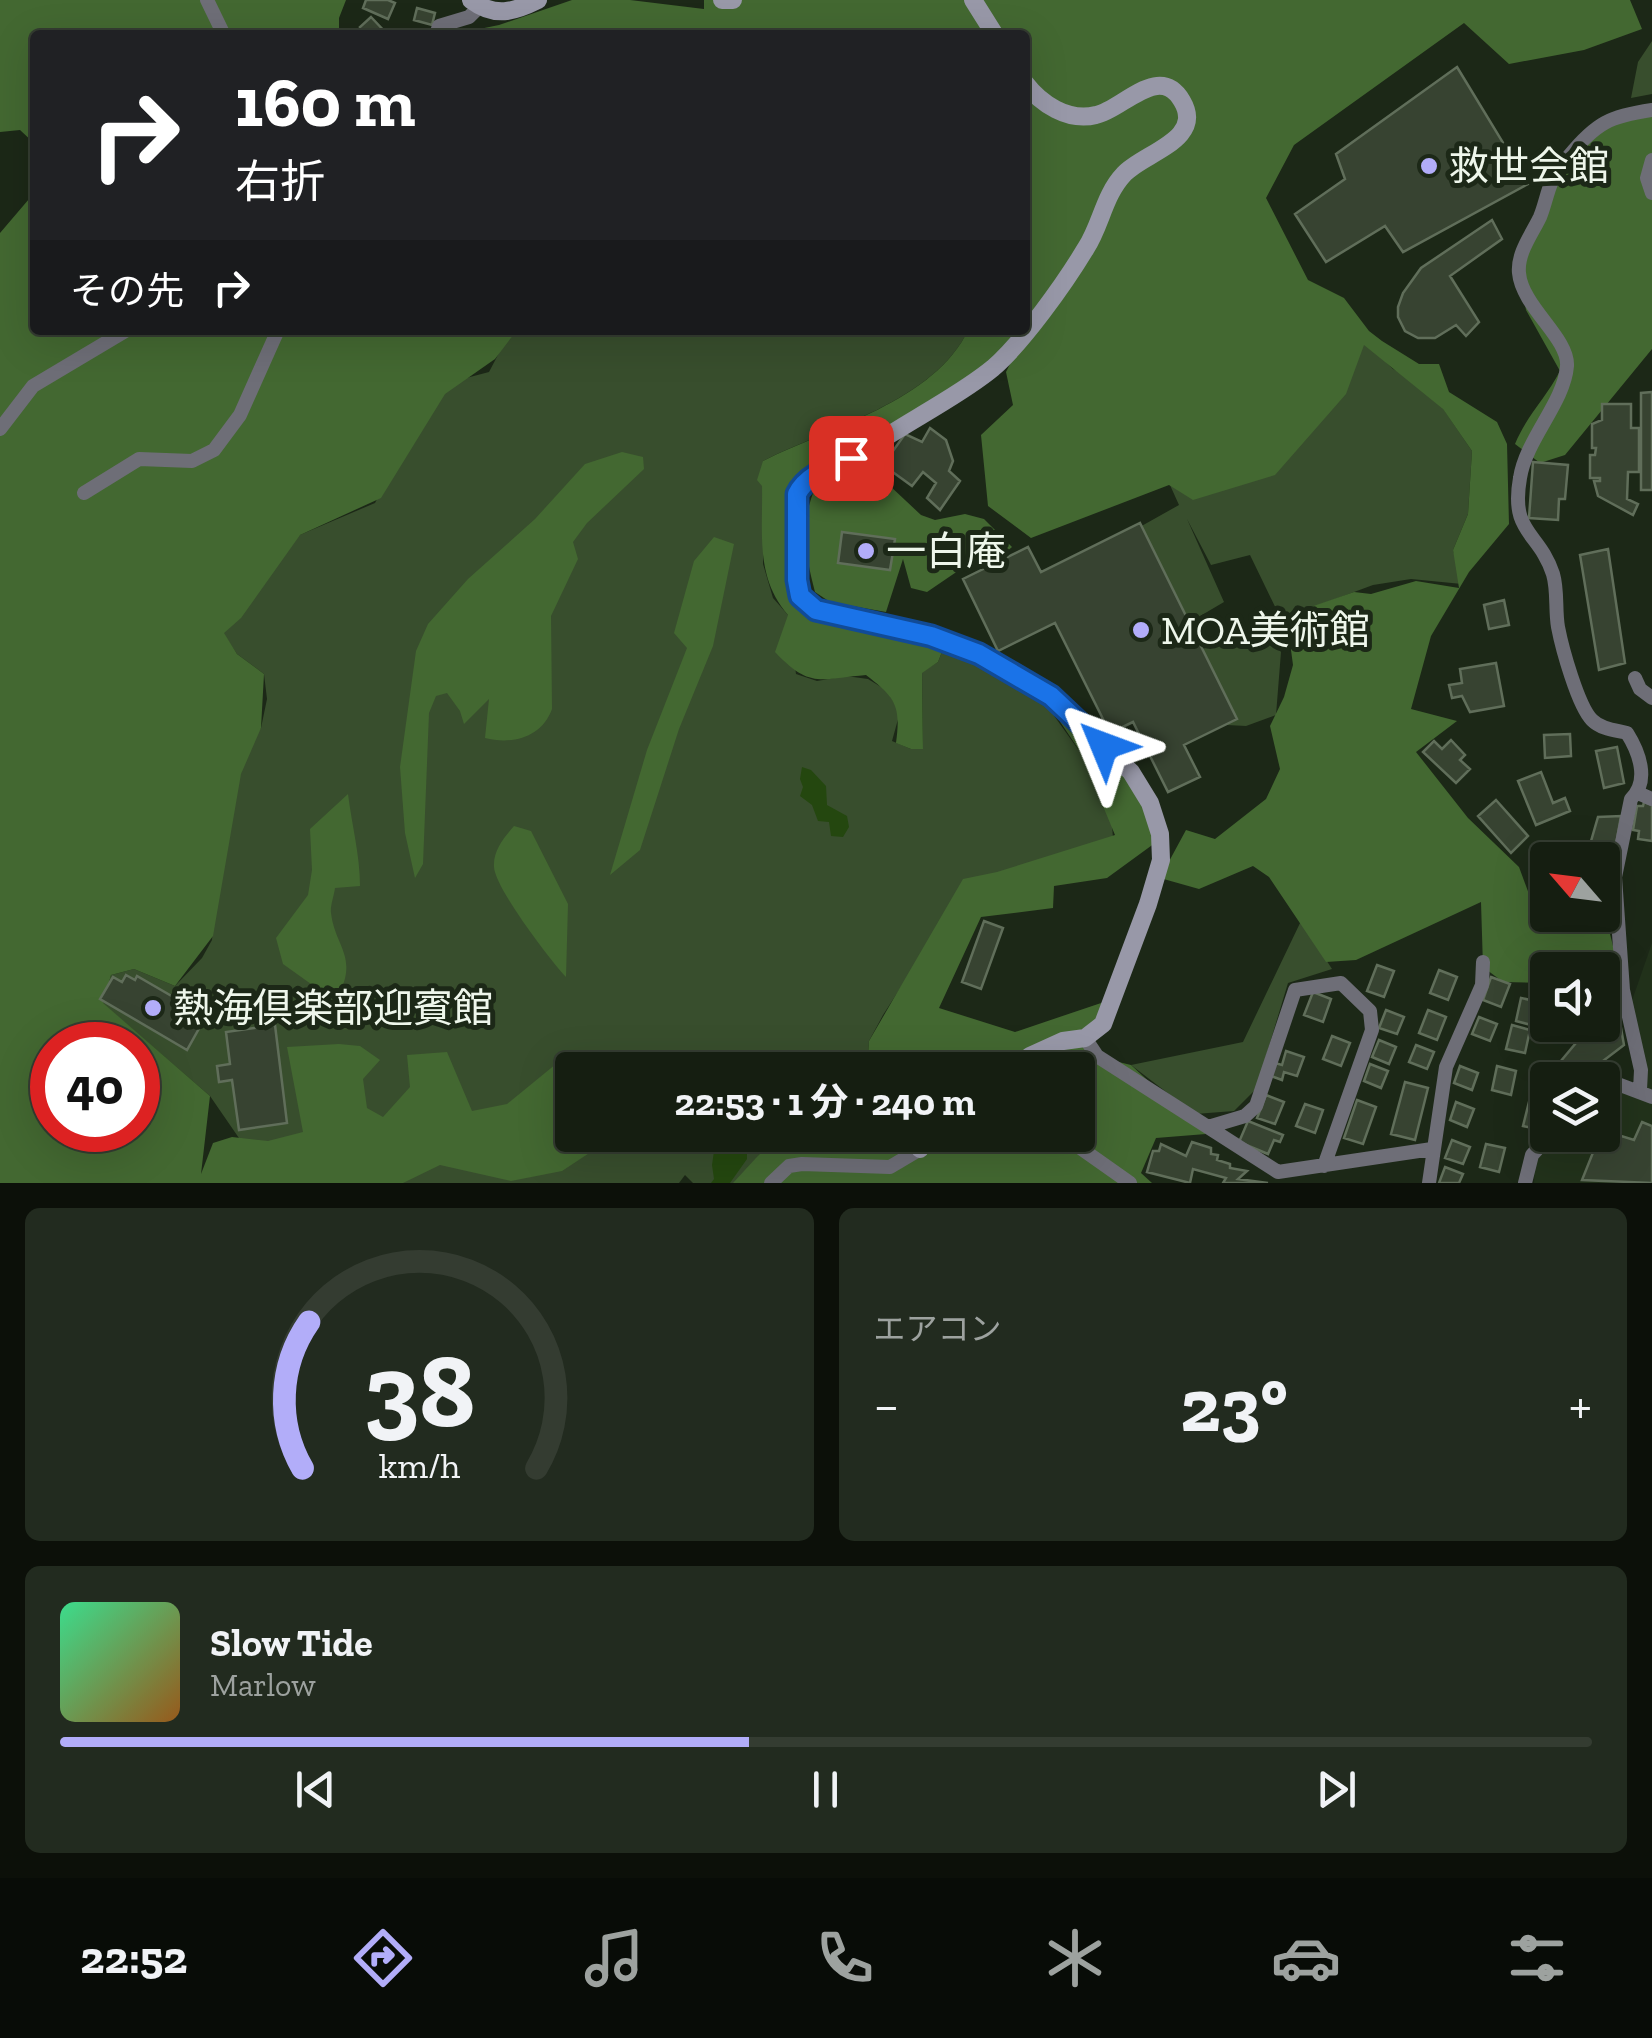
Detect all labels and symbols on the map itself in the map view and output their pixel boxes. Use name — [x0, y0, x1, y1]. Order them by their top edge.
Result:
place label: 救世会館 — [1449, 142, 1609, 190]
marker: 救世会館 — [1418, 155, 1440, 177]
pin — [809, 416, 894, 501]
place label: 一白庵 — [886, 527, 1006, 575]
marker: 一白庵 — [855, 540, 877, 562]
place label: MOA美術館 — [1161, 606, 1370, 654]
marker: MOA美術館 — [1130, 619, 1152, 641]
position arrow — [1052, 694, 1156, 798]
north arrow — [1530, 842, 1620, 932]
place label: 熱海倶楽部迎賓館 — [173, 984, 493, 1032]
marker: 熱海倶楽部迎賓館 — [142, 997, 164, 1019]
speed limit sign: 40 — [30, 1022, 160, 1152]

